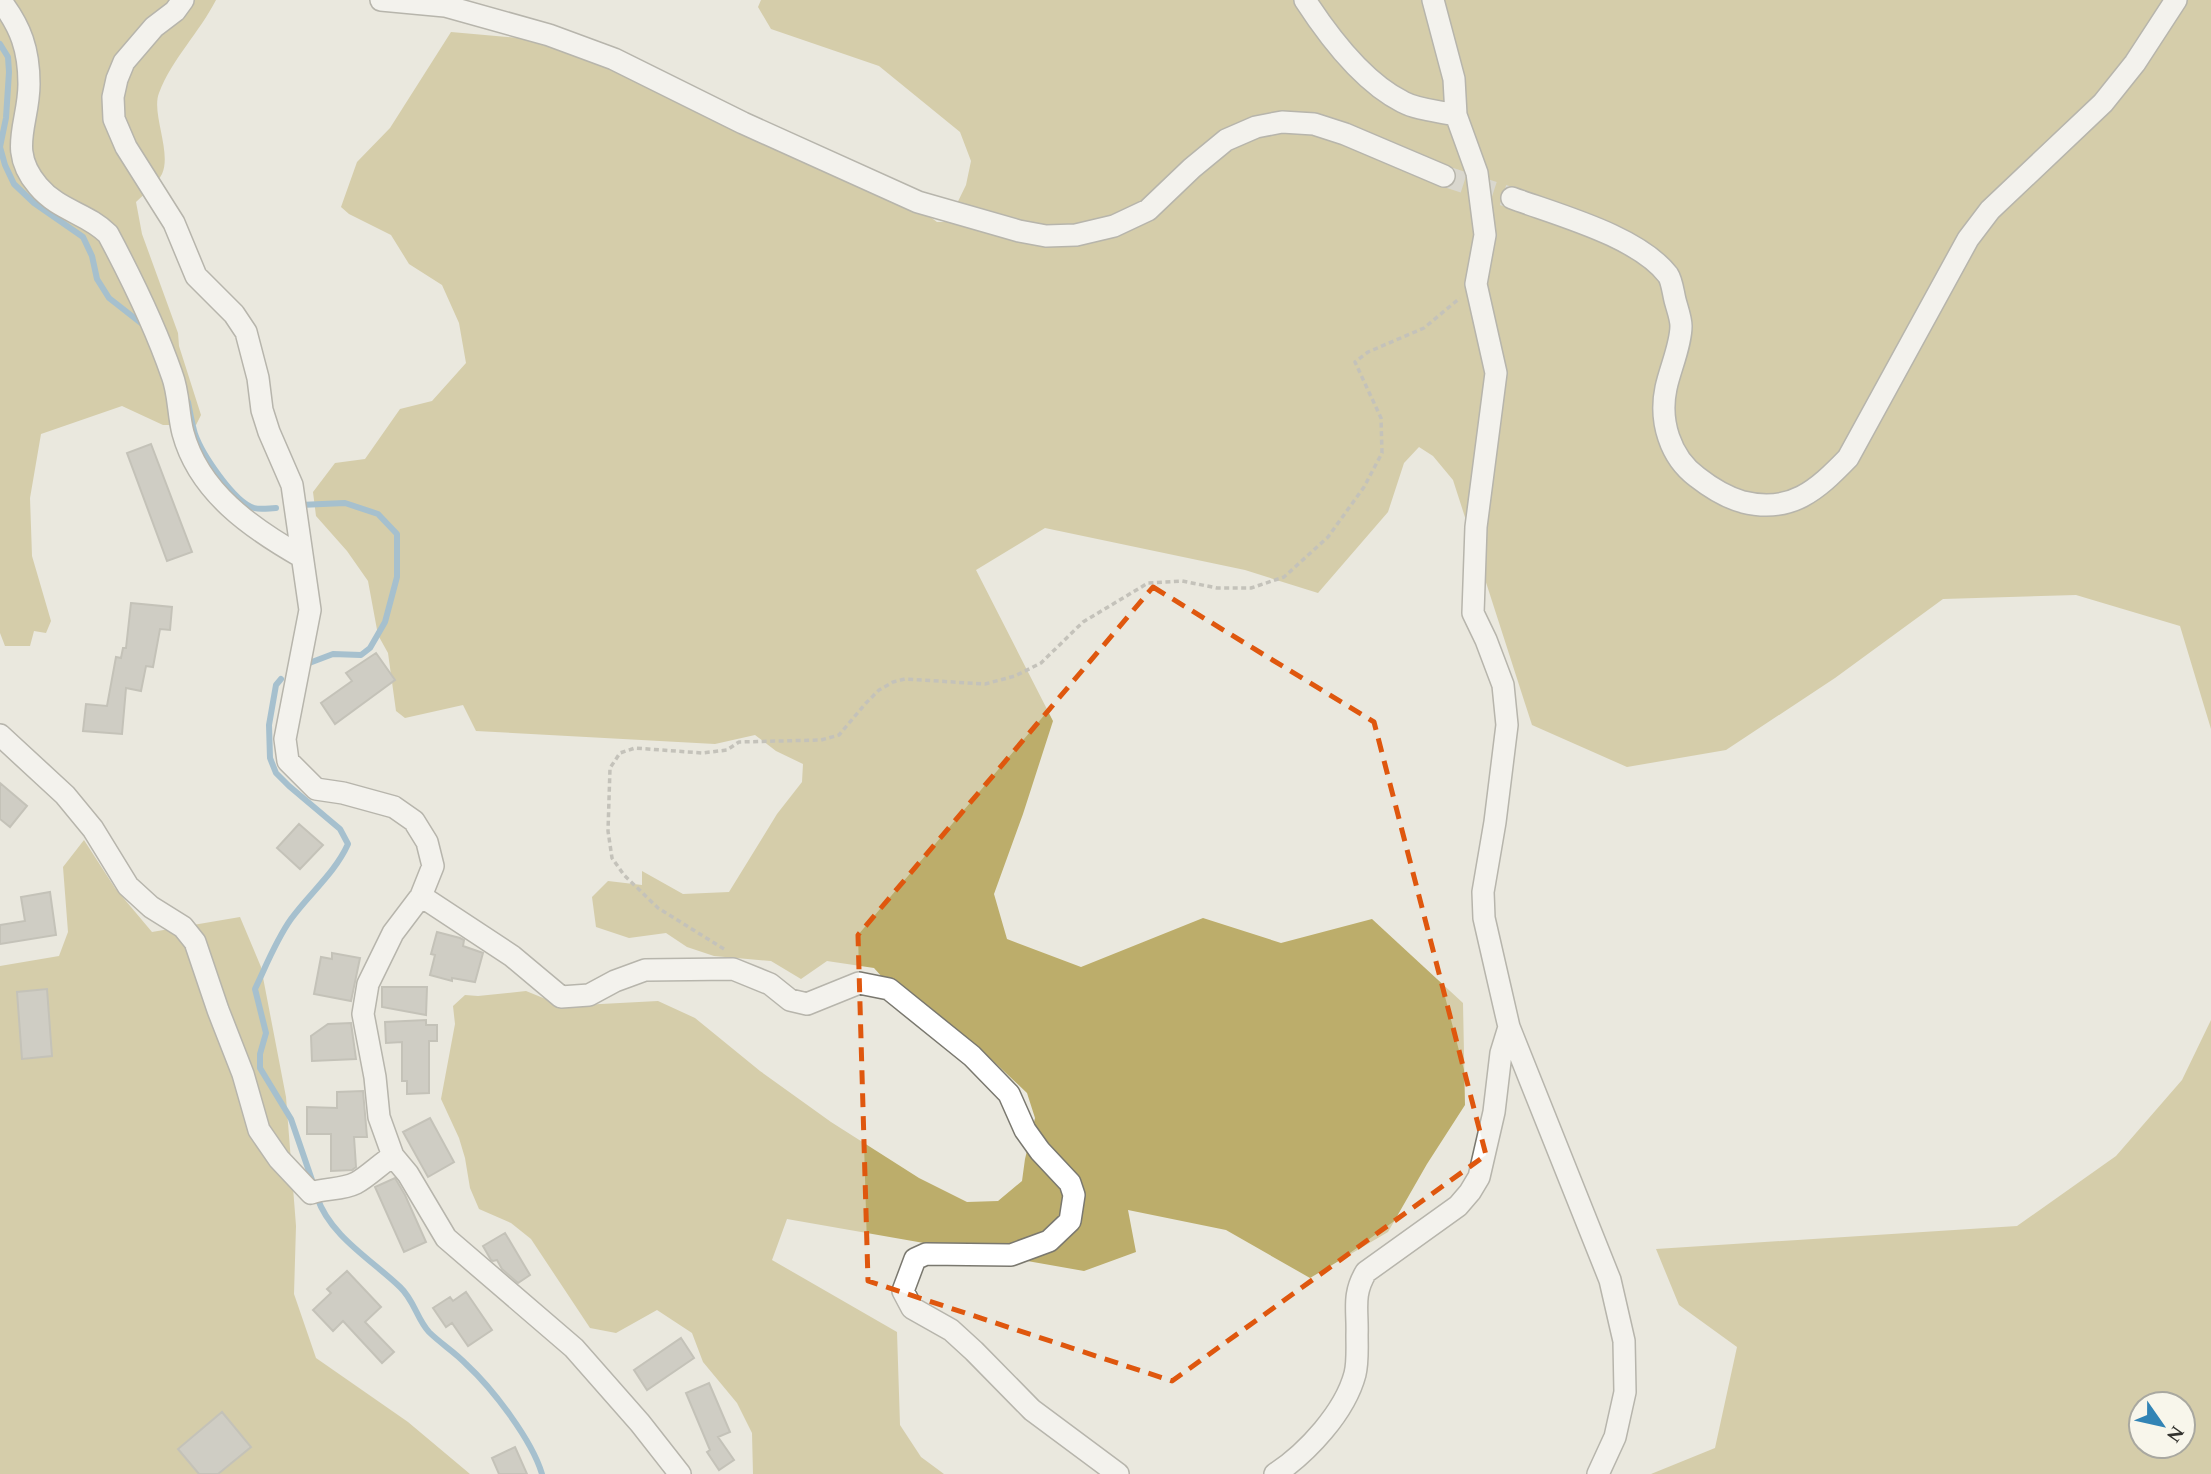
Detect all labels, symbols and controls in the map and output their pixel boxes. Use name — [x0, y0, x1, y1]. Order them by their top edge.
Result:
north arrow — [2127, 1390, 2197, 1460]
text: N — [2158, 1419, 2191, 1448]

